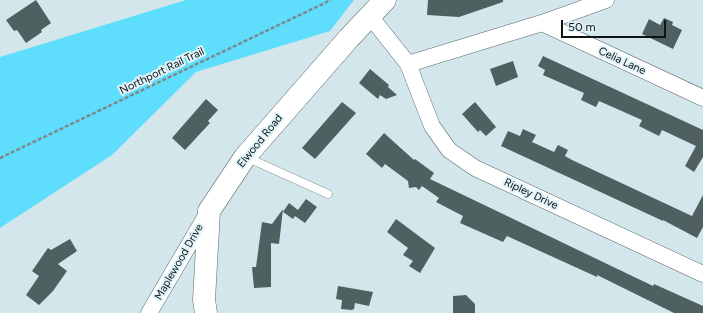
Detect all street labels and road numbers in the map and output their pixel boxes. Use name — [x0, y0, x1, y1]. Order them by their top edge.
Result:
street label: Celia Lane — [596, 44, 648, 78]
street label: Northport Rail Trail — [118, 45, 206, 97]
street label: Elwood Road — [235, 112, 285, 170]
street label: Ripley Drive — [502, 176, 560, 212]
street label: Maplewood Drive — [152, 222, 206, 302]

